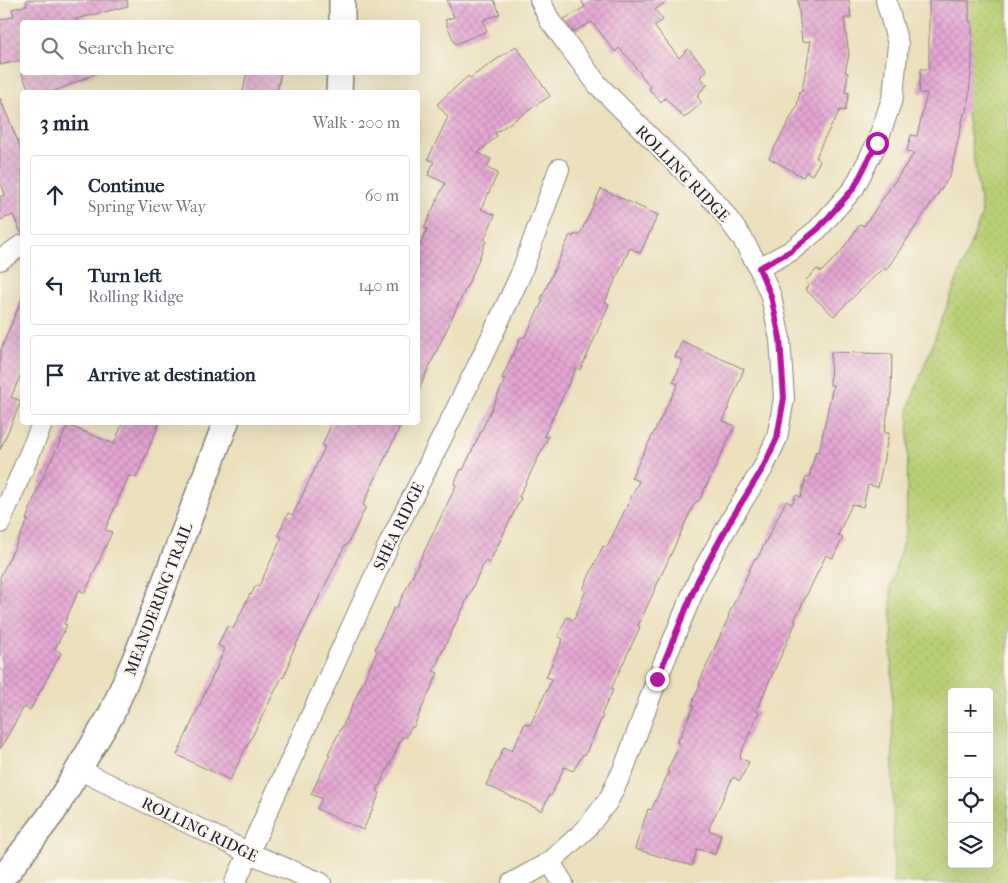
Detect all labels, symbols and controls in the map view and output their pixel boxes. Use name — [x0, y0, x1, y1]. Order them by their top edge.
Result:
search box — [20, 20, 420, 75]
icon: search — [38, 34, 66, 62]
text: Search here — [78, 37, 174, 59]
text: 3 min — [40, 111, 89, 135]
text: Walk · 200 m — [313, 113, 400, 132]
street label: ROLLING RIDGE — [632, 121, 734, 226]
route start — [866, 132, 889, 155]
text: Continue — [88, 175, 164, 197]
icon: ahead — [41, 181, 69, 209]
text: 60 m — [365, 186, 399, 205]
text: Spring View Way — [88, 197, 206, 216]
text: Turn left — [88, 265, 162, 287]
icon: left — [41, 271, 69, 299]
text: 140 m — [358, 276, 399, 295]
text: Rolling Ridge — [88, 287, 184, 306]
icon: arrive — [41, 361, 69, 389]
text: Arrive at destination — [88, 364, 256, 386]
street label: SHEA RIDGE — [369, 479, 428, 573]
street label: MEANDERING TRAIL — [121, 520, 196, 678]
route end — [646, 668, 669, 691]
map controls — [948, 688, 993, 868]
button: + — [948, 688, 993, 733]
button: − — [948, 733, 993, 778]
button: locate — [948, 778, 993, 823]
street label: ROLLING RIDGE — [139, 793, 261, 866]
button: layers — [948, 823, 993, 868]

